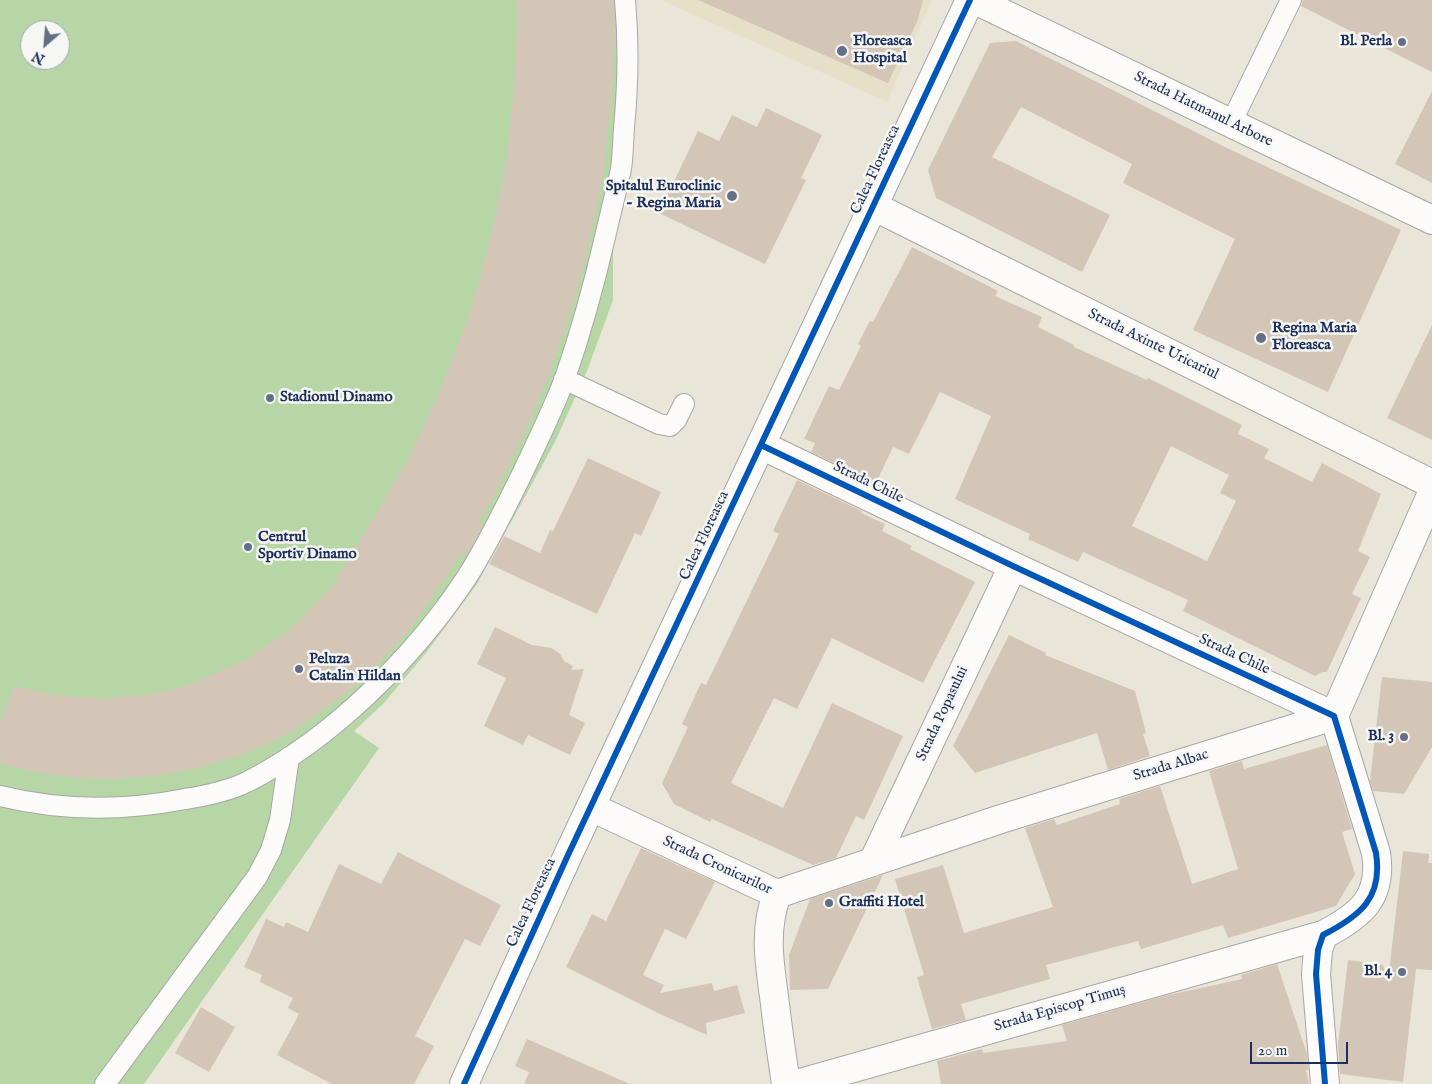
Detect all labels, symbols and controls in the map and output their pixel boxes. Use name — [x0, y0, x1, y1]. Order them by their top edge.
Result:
north arrow — [20, 20, 70, 70]
place label: Floreasca Hospital — [853, 33, 912, 68]
place label: Bl. Perla — [1340, 33, 1392, 51]
marker: Bl. Perla — [1396, 36, 1408, 48]
marker: Floreasca Hospital — [835, 44, 849, 58]
text: N — [29, 47, 48, 68]
street label: Strada Hatmanul Arbore — [1131, 69, 1275, 151]
street label: Calea Floreasca — [847, 122, 905, 218]
place label: Spitalul Euroclinic - Regina Maria — [606, 178, 721, 213]
marker: Spitalul Euroclinic - Regina Maria — [725, 189, 739, 203]
street label: Strada Axinte Uricariul — [1085, 305, 1221, 385]
place label: Regina Maria Floreasca — [1272, 320, 1357, 355]
marker: Regina Maria Floreasca — [1254, 331, 1268, 345]
place label: Stadionul Dinamo — [280, 389, 392, 407]
marker: Stadionul Dinamo — [264, 392, 276, 404]
street label: Strada Chile — [830, 458, 906, 508]
street label: Calea Floreasca — [676, 488, 734, 584]
place label: Centrul Sportiv Dinamo — [258, 529, 357, 564]
marker: Centrul Sportiv Dinamo — [242, 541, 254, 553]
street label: Strada Chile — [1196, 631, 1272, 679]
place label: Peluza Catalin Hildan — [309, 651, 401, 686]
marker: Peluza Catalin Hildan — [293, 663, 305, 675]
street label: Strada Popasului — [913, 664, 973, 764]
place label: Bl. 3 — [1368, 728, 1394, 746]
marker: Bl. 3 — [1398, 731, 1410, 743]
street label: Strada Albac — [1131, 746, 1211, 786]
street label: Strada Cronicarilor — [659, 833, 775, 899]
street label: Calea Floreasca — [503, 855, 561, 951]
place label: Graffiti Hotel — [839, 894, 924, 912]
marker: Graffiti Hotel — [823, 897, 835, 909]
place label: Bl. 4 — [1364, 963, 1392, 981]
marker: Bl. 4 — [1396, 966, 1408, 978]
street label: Strada Episcop Timuș — [992, 982, 1128, 1036]
scale bar — [1252, 1032, 1350, 1064]
text: 20 m — [1258, 1041, 1287, 1060]

